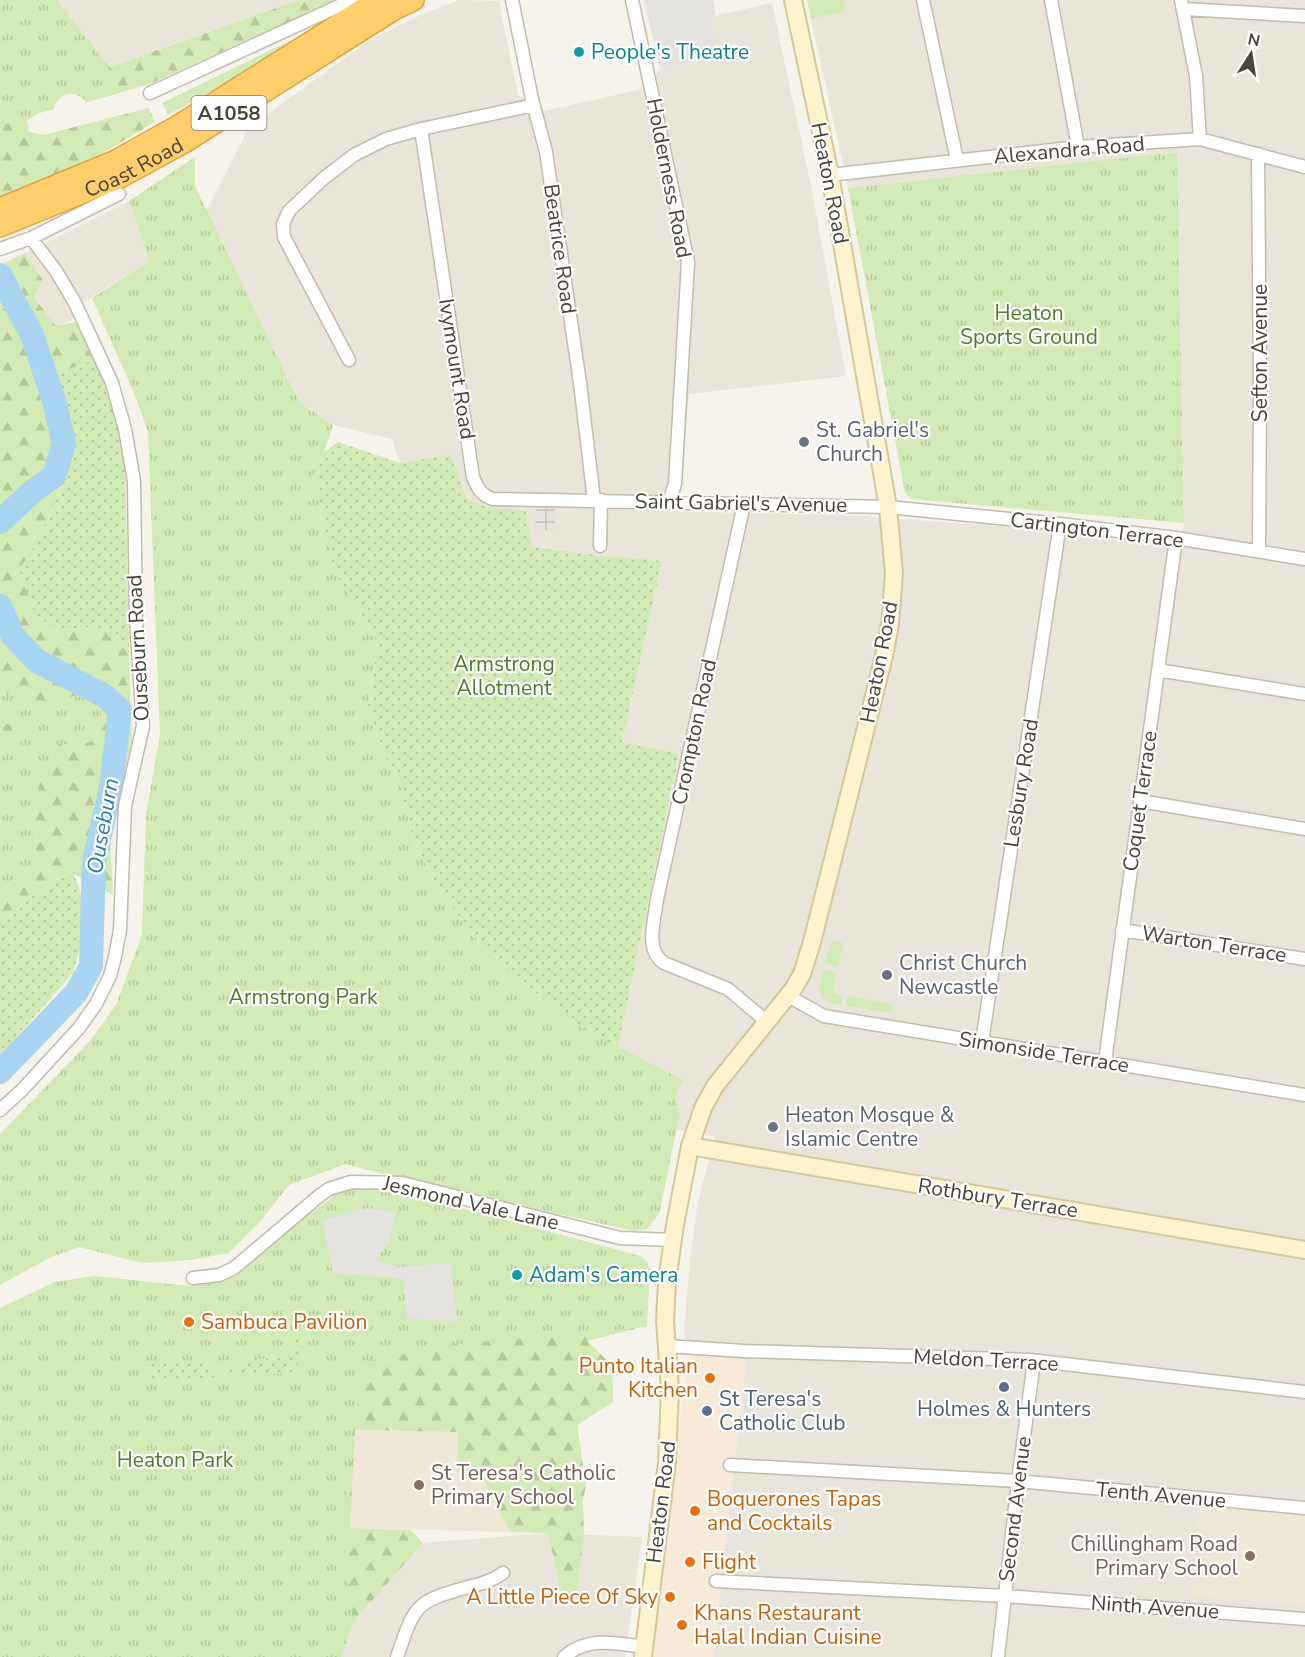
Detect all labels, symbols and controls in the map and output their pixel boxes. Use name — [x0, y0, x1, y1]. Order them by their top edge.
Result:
north arrow — [1221, 24, 1281, 84]
text: N — [1246, 28, 1262, 52]
place label: People's Theatre — [591, 38, 749, 66]
marker: People's Theatre — [572, 45, 586, 59]
road number: A1058 — [192, 96, 266, 130]
street label: Holderness Road — [640, 96, 698, 260]
street label: Heaton Road — [804, 120, 856, 246]
street label: Alexandra Road — [992, 129, 1146, 171]
street label: Coast Road — [80, 131, 188, 204]
street label: Beatrice Road — [537, 182, 583, 316]
street label: Sefton Avenue — [1246, 284, 1274, 422]
street label: Ivymount Road — [432, 297, 482, 441]
park label: Heaton Sports Ground — [960, 299, 1098, 351]
place label: St. Gabriel's Church — [816, 416, 929, 468]
marker: St. Gabriel's Church — [797, 435, 811, 449]
street label: Saint Gabriel's Avenue — [634, 487, 848, 519]
street label: Cartington Terrace — [1009, 505, 1185, 555]
street label: Ouseburn Road — [120, 574, 156, 722]
street label: Heaton Road — [853, 599, 905, 725]
park label: Armstrong Allotment — [453, 650, 555, 702]
street label: Crompton Road — [665, 656, 723, 808]
street label: Lesbury Road — [997, 717, 1045, 849]
street label: Coquet Terrace — [1116, 729, 1164, 873]
water label: Ouseburn — [80, 776, 126, 876]
street label: Warton Terrace — [1140, 919, 1288, 969]
place label: Christ Church Newcastle — [899, 949, 1027, 1001]
marker: Christ Church Newcastle — [880, 968, 894, 982]
park label: Armstrong Park — [229, 983, 378, 1011]
street label: Simonside Terrace — [957, 1025, 1131, 1079]
place label: Heaton Mosque & Islamic Centre — [785, 1101, 955, 1153]
marker: Heaton Mosque & Islamic Centre — [766, 1120, 780, 1134]
street label: Jesmond Vale Lane — [379, 1169, 562, 1237]
street label: Rothbury Terrace — [916, 1172, 1080, 1224]
place label: Adam's Camera — [529, 1261, 678, 1289]
marker: Adam's Camera — [510, 1268, 524, 1282]
place label: Sambuca Pavilion — [201, 1308, 367, 1336]
marker: Sambuca Pavilion — [182, 1315, 196, 1329]
street label: Meldon Terrace — [913, 1342, 1059, 1378]
place label: Punto Italian Kitchen — [579, 1352, 698, 1404]
marker: Punto Italian Kitchen — [703, 1371, 717, 1385]
marker: Holmes & Hunters — [997, 1380, 1011, 1394]
place label: St Teresa's Catholic Club — [719, 1385, 845, 1437]
place label: Holmes & Hunters — [917, 1395, 1091, 1423]
marker: St Teresa's Catholic Club — [700, 1404, 714, 1418]
street label: Second Avenue — [992, 1435, 1038, 1583]
street label: Heaton Road — [640, 1439, 682, 1565]
park label: Heaton Park — [117, 1446, 234, 1474]
place label: St Teresa's Catholic Primary School — [431, 1459, 616, 1511]
street label: Tenth Avenue — [1095, 1475, 1227, 1515]
marker: St Teresa's Catholic Primary School — [412, 1478, 426, 1492]
place label: Boquerones Tapas and Cocktails — [707, 1485, 881, 1537]
marker: Boquerones Tapas and Cocktails — [688, 1504, 702, 1518]
place label: Chillingham Road Primary School — [1070, 1530, 1239, 1582]
place label: Flight — [702, 1548, 757, 1576]
marker: Chillingham Road Primary School — [1243, 1549, 1257, 1563]
marker: Flight — [683, 1555, 697, 1569]
place label: A Little Piece Of Sky — [466, 1583, 658, 1611]
street label: Ninth Avenue — [1090, 1589, 1220, 1625]
marker: A Little Piece Of Sky — [663, 1590, 677, 1604]
place label: Khans Restaurant Halal Indian Cuisine — [694, 1599, 882, 1651]
marker: Khans Restaurant Halal Indian Cuisine — [675, 1618, 689, 1632]

